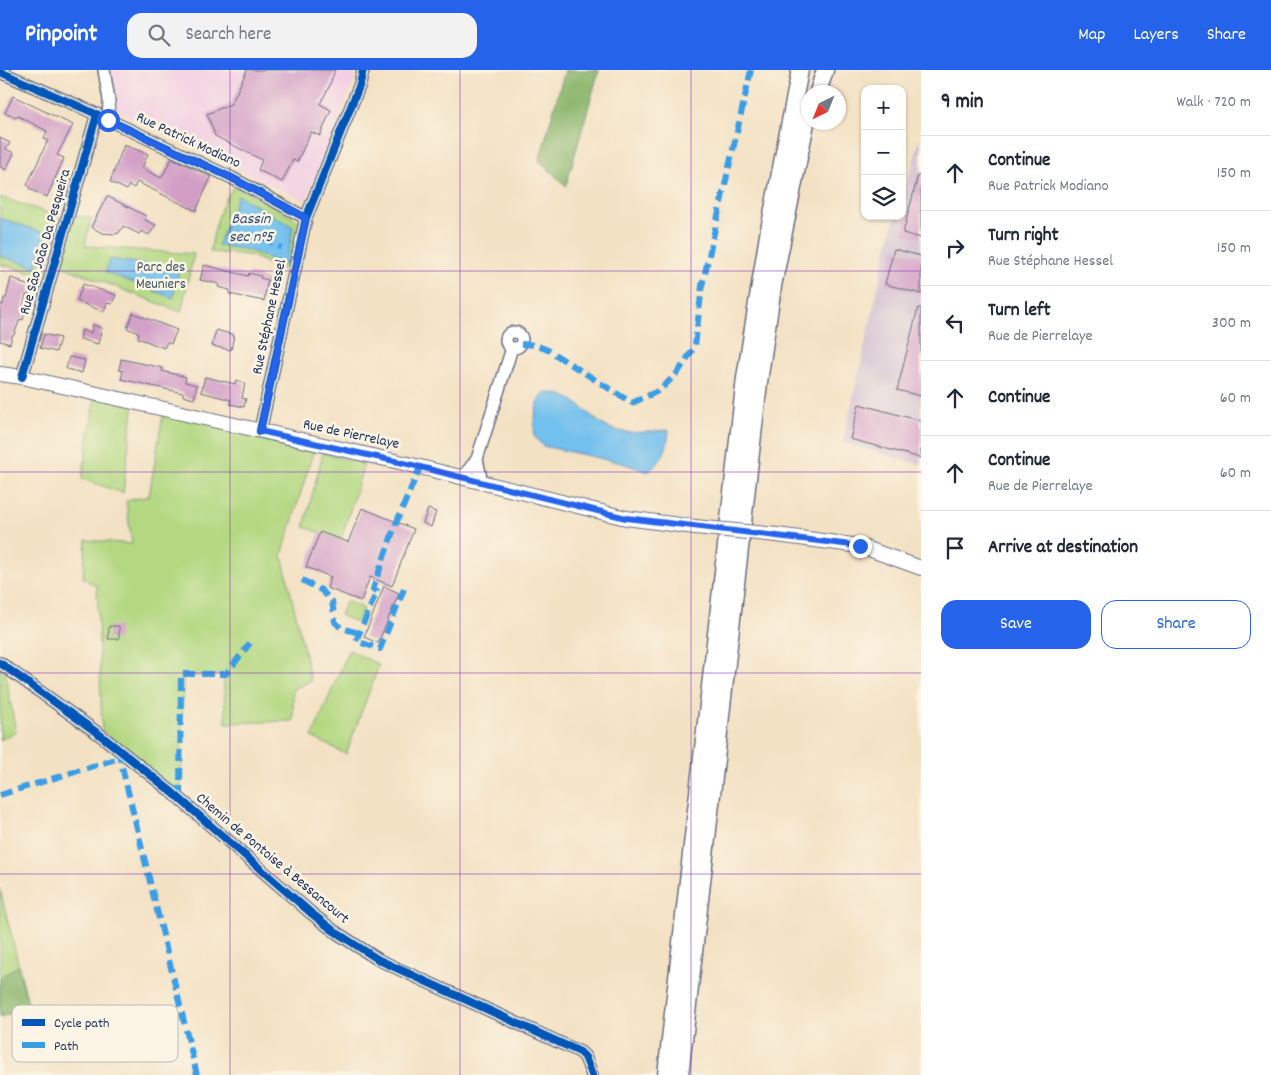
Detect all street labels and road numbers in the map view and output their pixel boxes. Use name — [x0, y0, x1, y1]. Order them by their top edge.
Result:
street label: Rue Patrick Modiano — [132, 107, 244, 175]
street label: Rue São João Da Pesqueira — [15, 166, 78, 318]
street label: Rue Stéphane Hessel — [247, 257, 293, 377]
street label: Rue de Pierrelaye — [301, 414, 402, 456]
street label: Chemin de Pontoise à Bessancourt — [190, 788, 354, 930]

